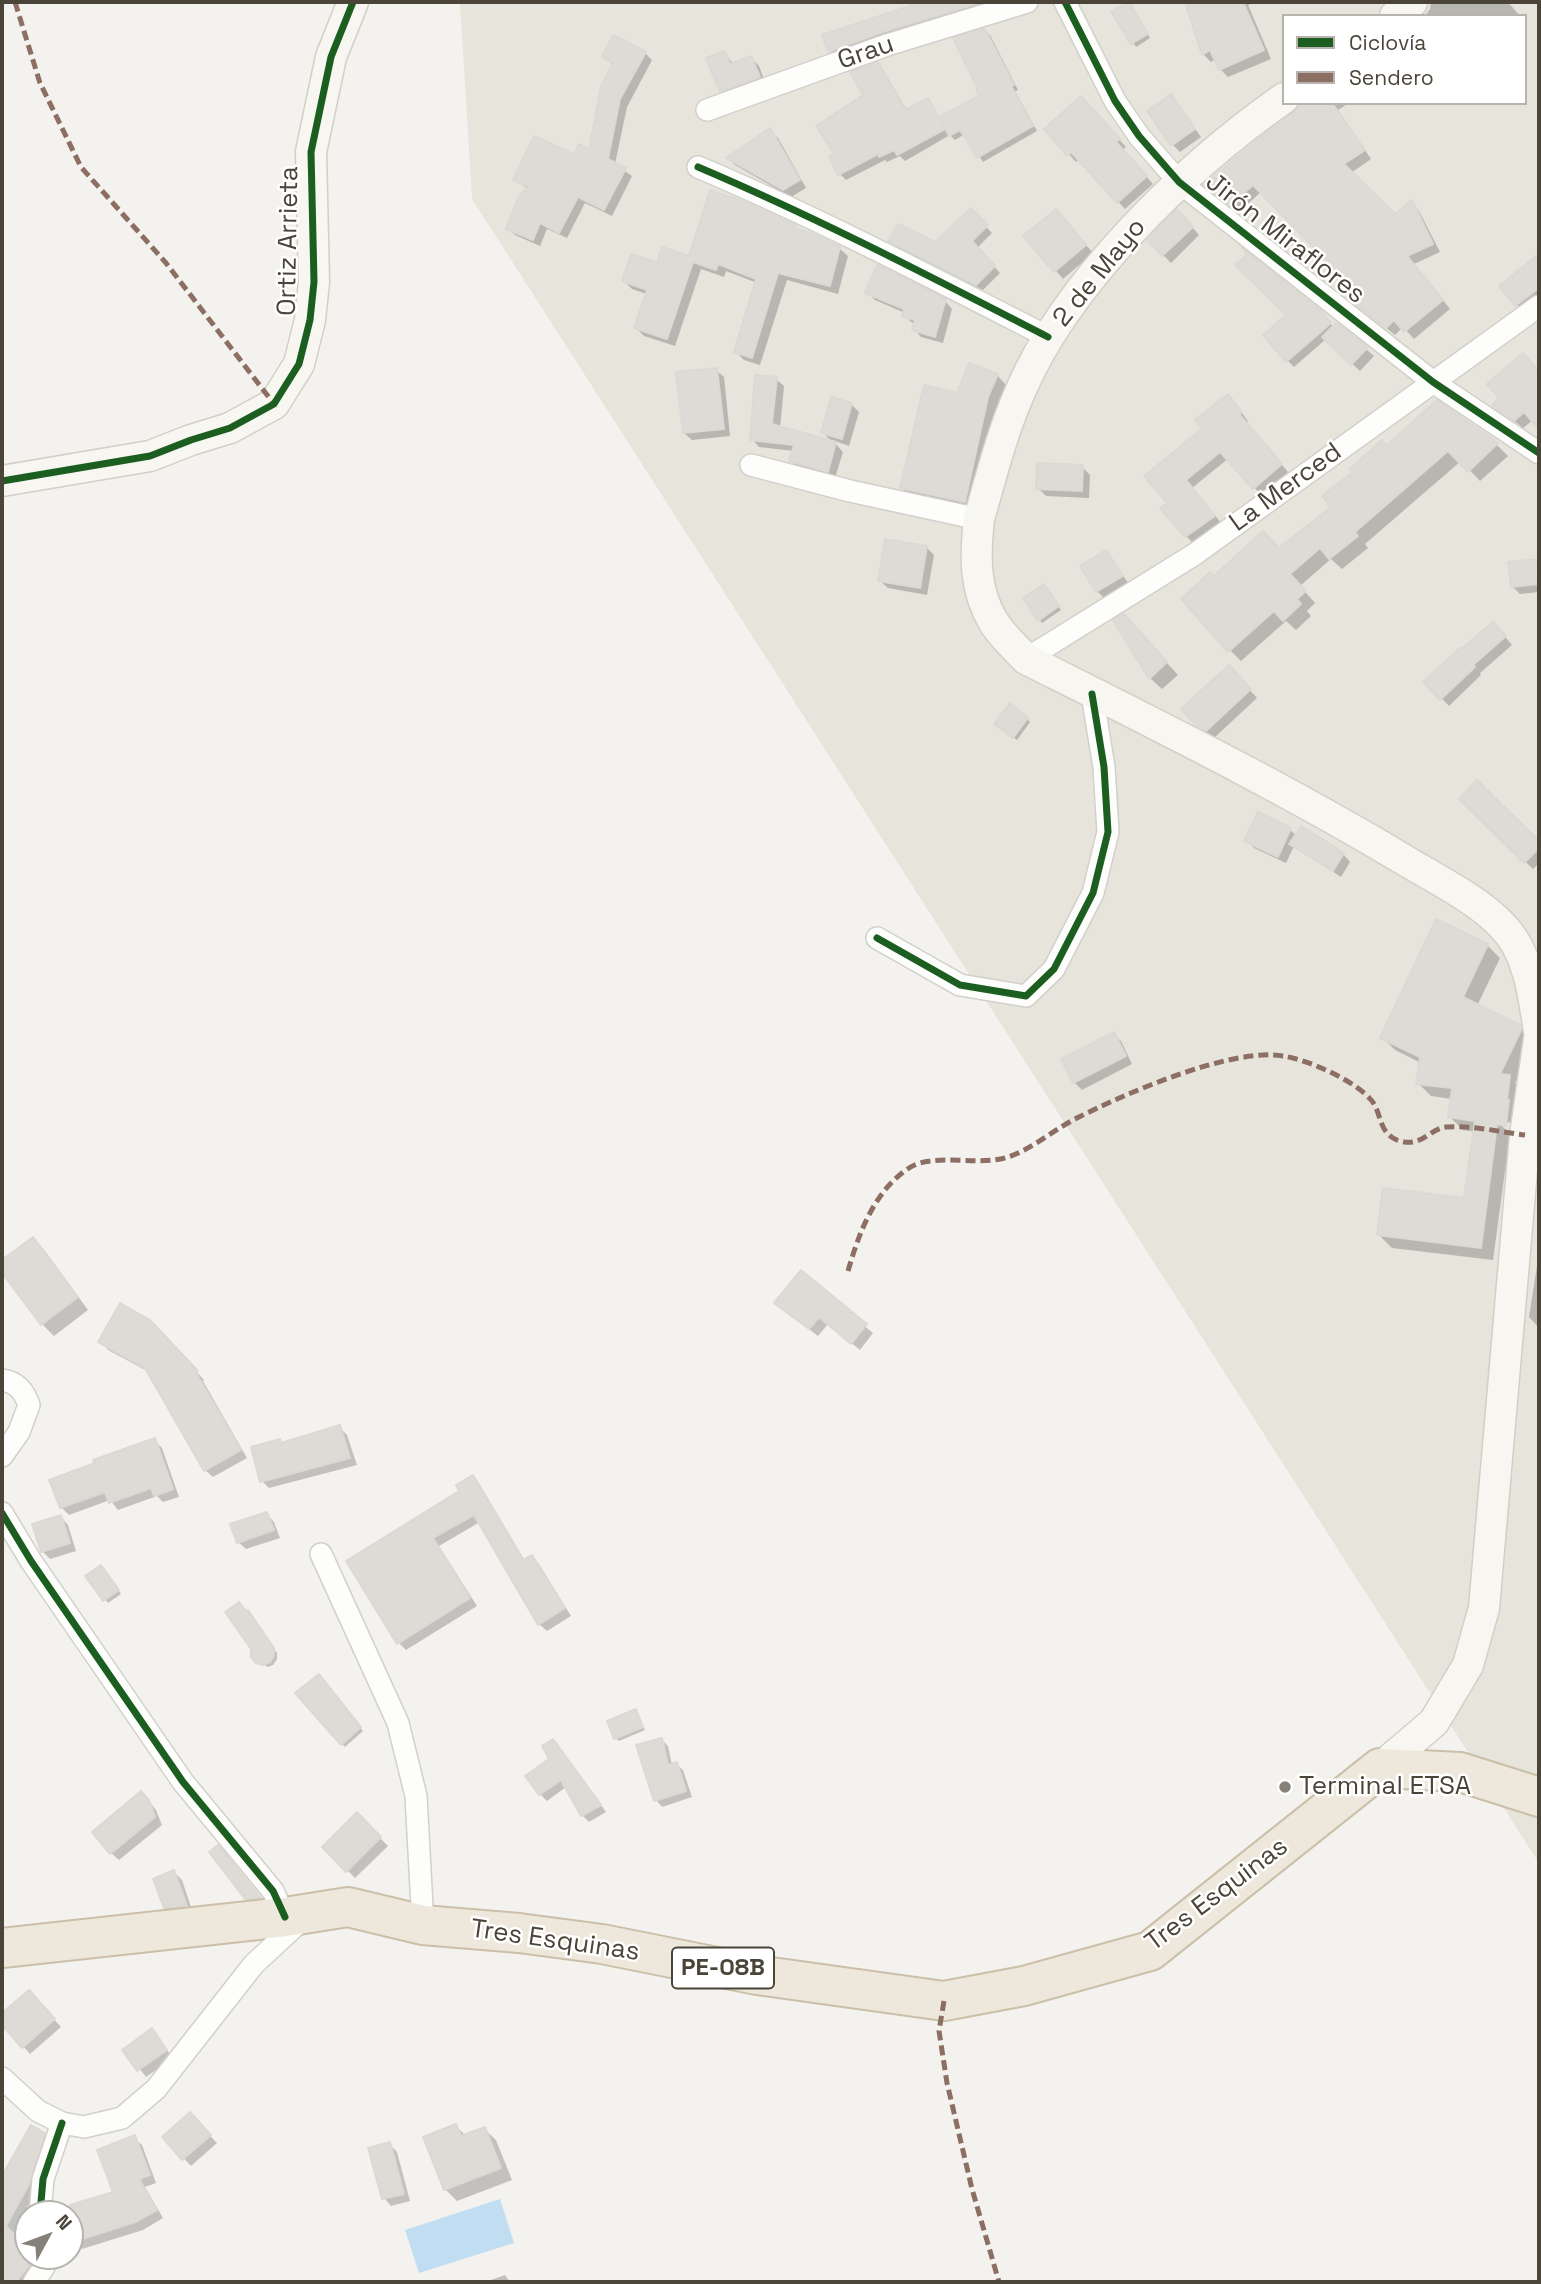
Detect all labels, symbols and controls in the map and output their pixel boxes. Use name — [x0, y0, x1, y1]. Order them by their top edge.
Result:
legend — [1282, 14, 1527, 105]
street label: Grau — [834, 29, 898, 77]
text: Ciclovía — [1349, 29, 1426, 56]
text: Sendero — [1349, 64, 1434, 91]
street label: Ortiz Arrieta — [272, 166, 306, 316]
street label: Jirón Miraflores — [1199, 167, 1371, 311]
street label: 2 de Mayo — [1047, 213, 1153, 333]
street label: La Merced — [1224, 437, 1348, 539]
place label: Terminal ETSA — [1299, 1771, 1471, 1803]
marker: Terminal ETSA — [1277, 1779, 1293, 1795]
street label: Tres Esquinas — [1140, 1831, 1294, 1959]
street label: Tres Esquinas — [469, 1914, 641, 1968]
road number: PE-08B — [672, 1948, 774, 1989]
north arrow — [14, 2200, 84, 2270]
text: N — [50, 2209, 77, 2235]

